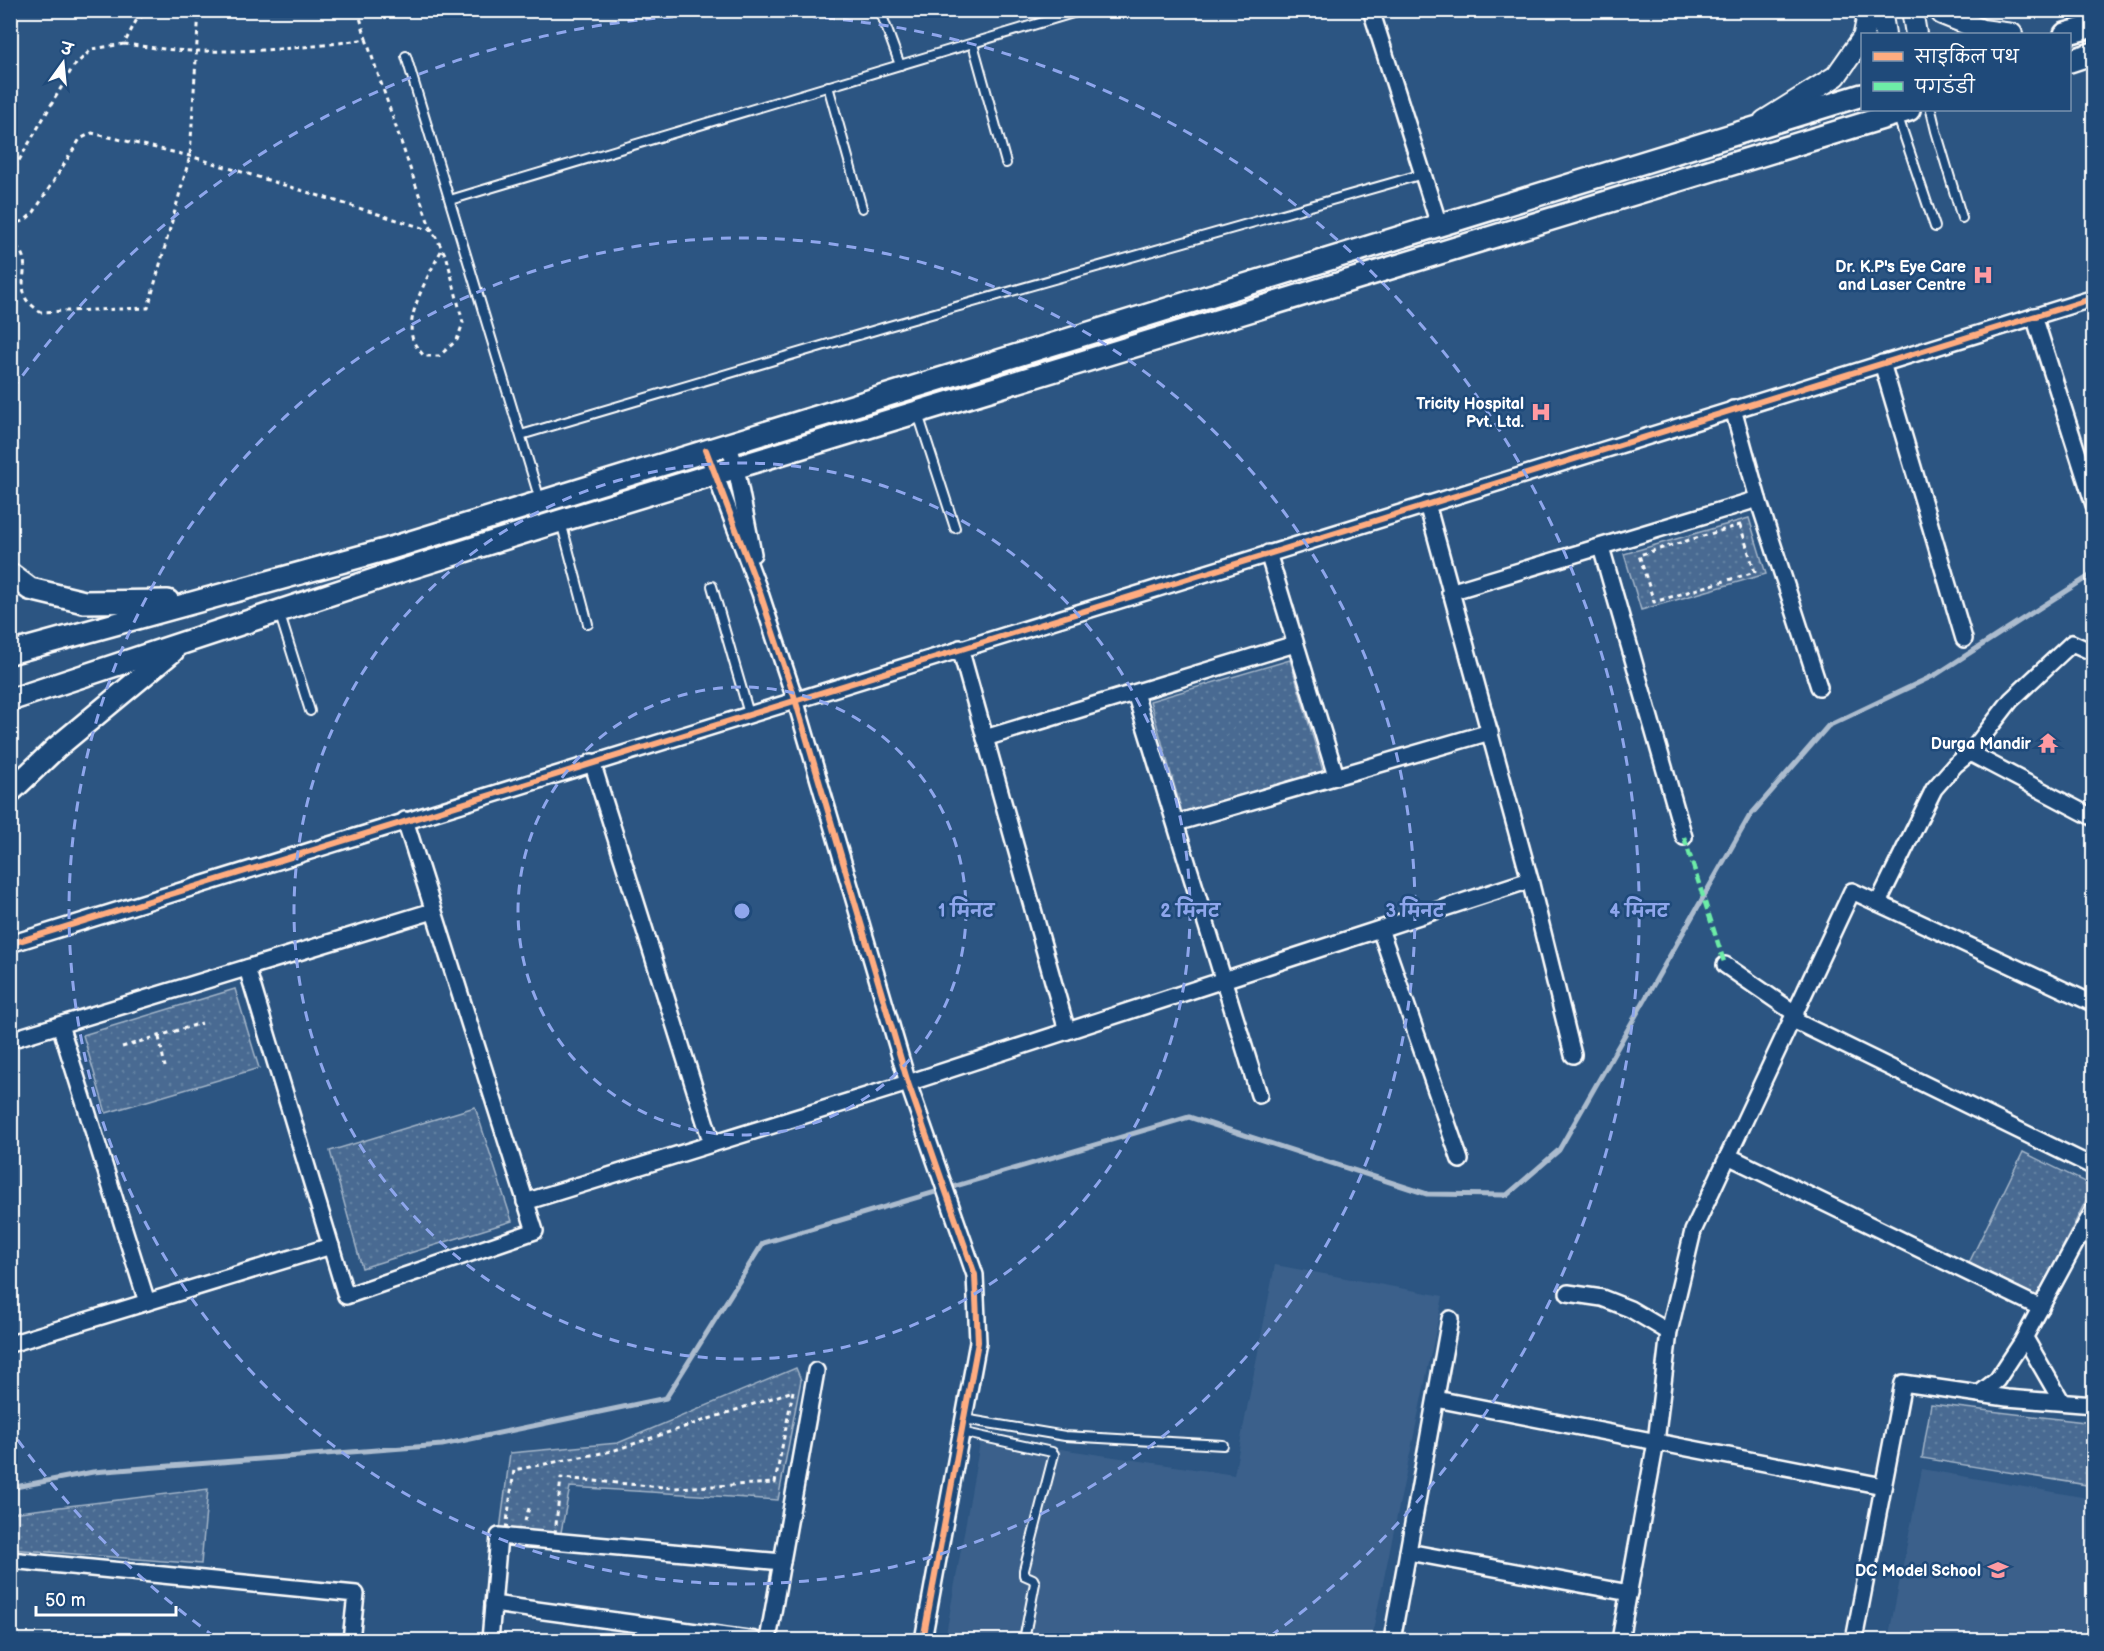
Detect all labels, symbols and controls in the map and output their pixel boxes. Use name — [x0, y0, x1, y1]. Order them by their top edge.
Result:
north arrow — [33, 33, 93, 93]
legend — [1861, 33, 2071, 111]
text: उ — [57, 39, 75, 61]
text: साइकिल पथ — [1914, 43, 2020, 68]
text: पगडंडी — [1914, 73, 1975, 98]
place label: Dr. K.P's Eye Care and Laser Centre — [1835, 258, 1966, 295]
hospital icon: Dr. K.P's Eye Care and Laser Centre — [1971, 263, 1995, 287]
place label: Tricity Hospital Pvt. Ltd. — [1416, 395, 1524, 432]
hospital icon: Tricity Hospital Pvt. Ltd. — [1529, 400, 1553, 424]
temple icon: Durga Mandir — [2036, 731, 2060, 755]
place label: Durga Mandir — [1931, 735, 2032, 754]
text: 1 मिनट — [938, 896, 996, 922]
text: 2 मिनट — [1160, 896, 1222, 922]
text: 3 मिनट — [1385, 896, 1447, 922]
text: 4 मिनट — [1609, 896, 1671, 922]
centre of rings — [732, 901, 752, 921]
school or university icon: DC Model School — [1986, 1558, 2010, 1582]
place label: DC Model School — [1855, 1562, 1981, 1581]
scale bar — [36, 1579, 176, 1617]
text: 50 m — [45, 1590, 86, 1611]

